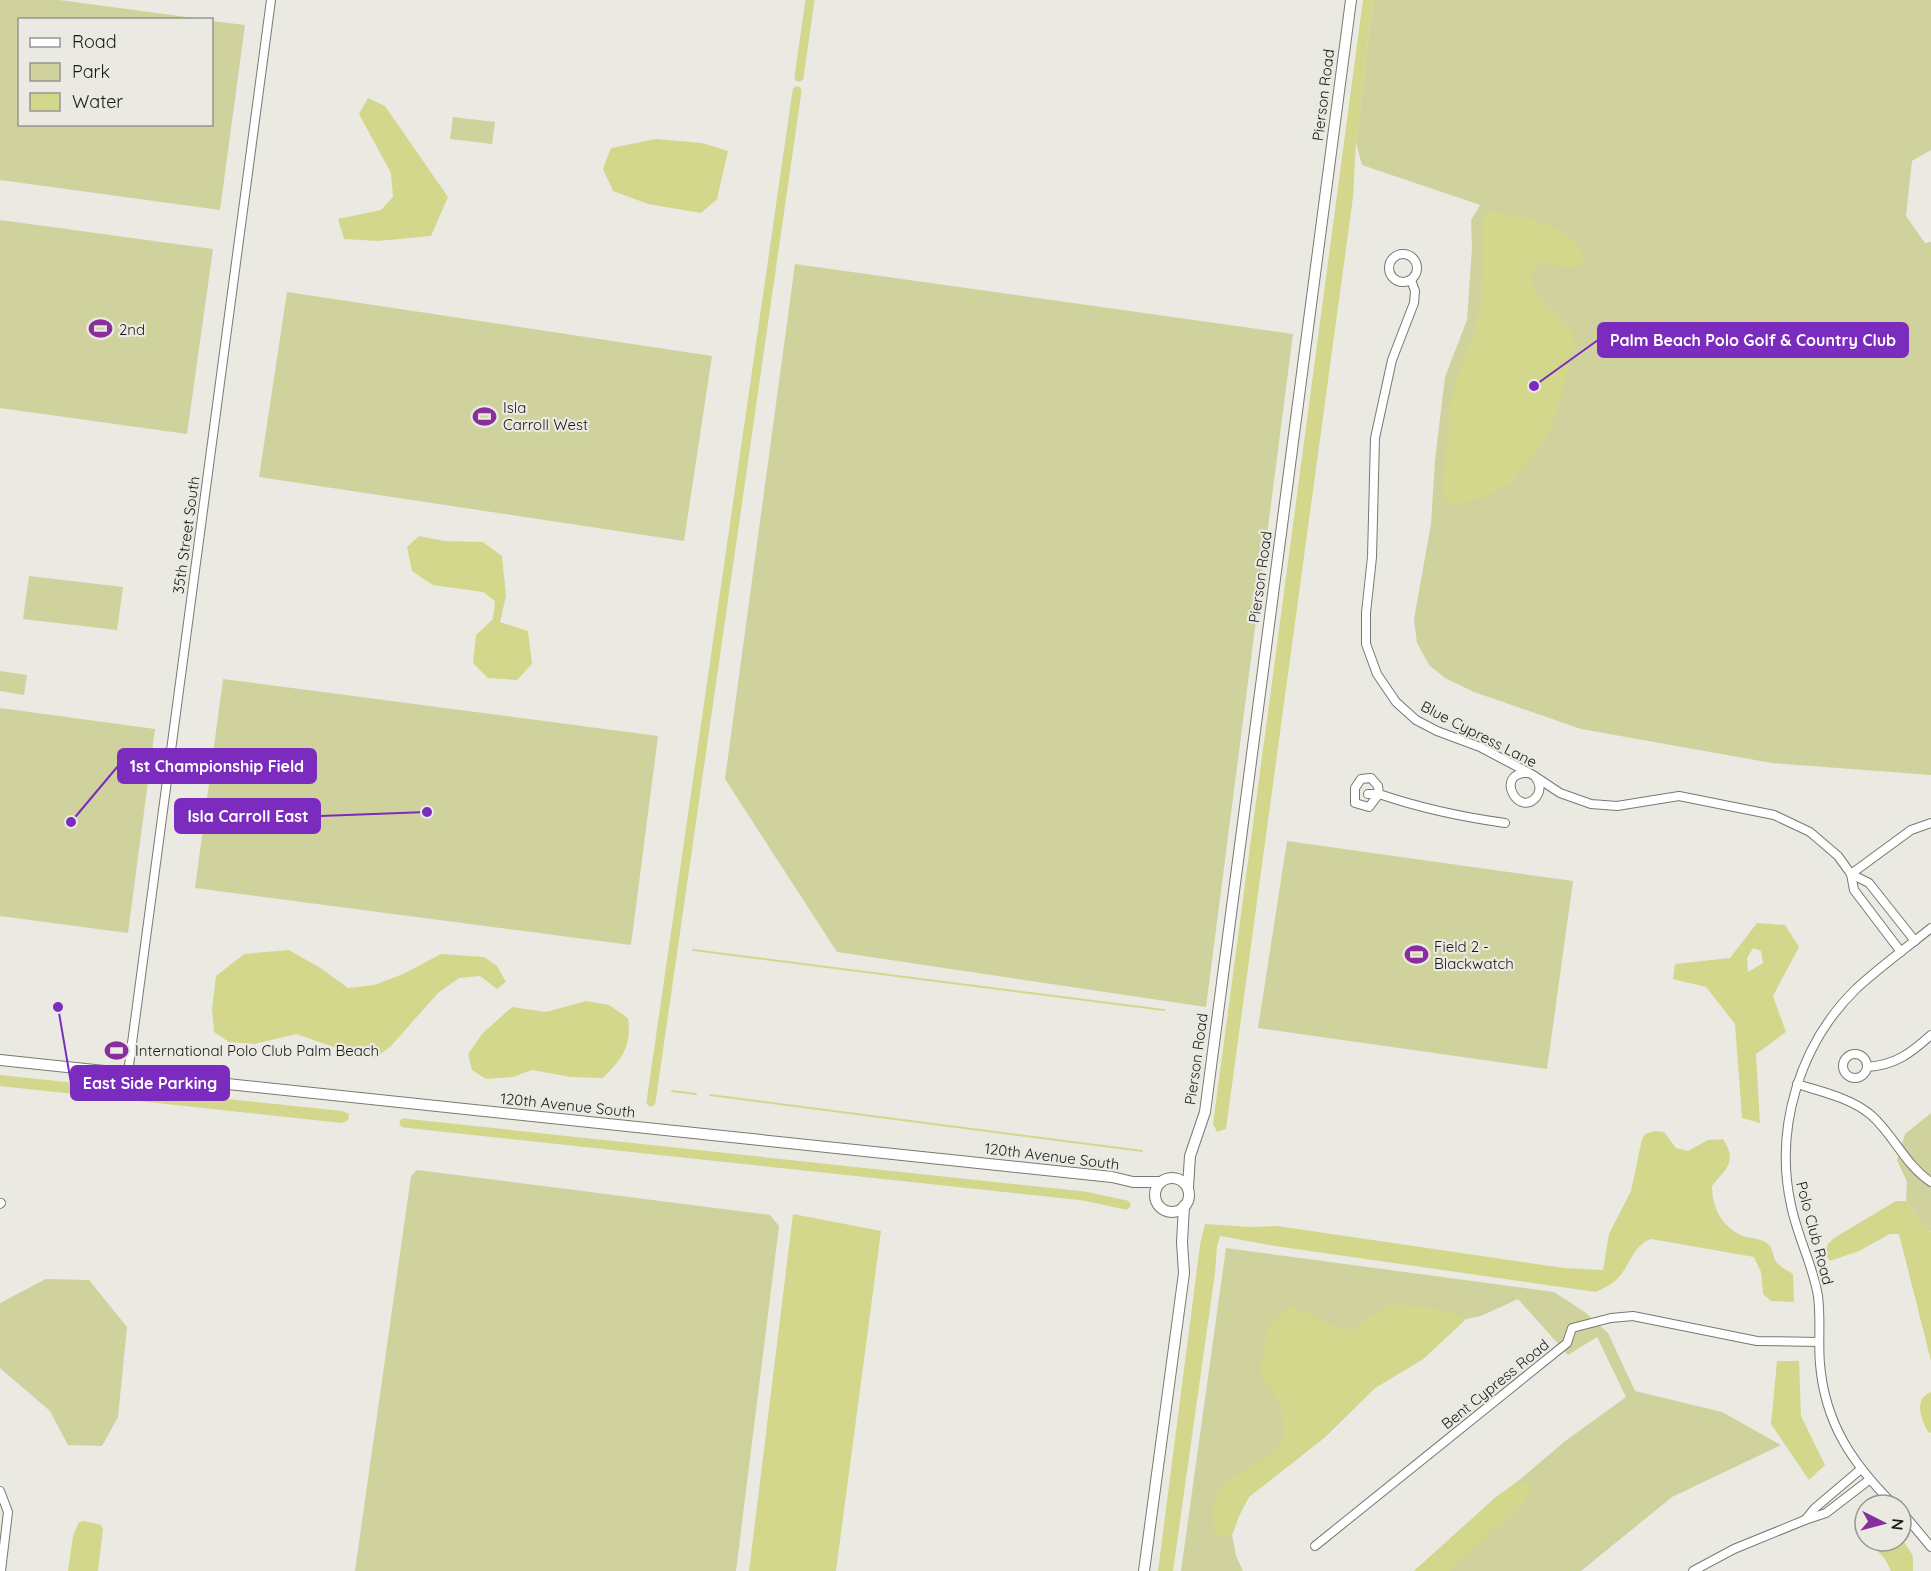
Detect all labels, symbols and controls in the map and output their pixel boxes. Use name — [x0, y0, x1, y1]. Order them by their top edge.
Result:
legend — [18, 18, 213, 126]
text: Road — [72, 30, 117, 53]
street label: Pierson Road — [1308, 48, 1338, 142]
text: Park — [72, 60, 110, 83]
text: Water — [72, 90, 123, 113]
sports icon: 2nd — [88, 316, 114, 342]
place label: 2nd — [119, 320, 145, 339]
callout: Palm Beach Polo Golf & Country Club — [1598, 323, 1908, 357]
text: Palm Beach Polo Golf & Country Club — [1610, 330, 1896, 350]
place label: Isla Carroll West — [503, 398, 588, 434]
sports icon: Isla Carroll West — [472, 403, 498, 429]
street label: 35th Street South — [168, 475, 204, 595]
street label: Pierson Road — [1244, 530, 1276, 624]
street label: Blue Cypress Lane — [1418, 697, 1540, 771]
callout: 1st Championship Field — [118, 749, 316, 783]
text: 1st Championship Field — [130, 756, 304, 776]
callout: Isla Carroll East — [175, 799, 320, 833]
text: Isla Carroll East — [187, 806, 309, 826]
place label: Field 2 - Blackwatch — [1434, 937, 1514, 973]
sports icon: Field 2 - Blackwatch — [1403, 942, 1429, 968]
street label: Pierson Road — [1180, 1012, 1212, 1106]
sports icon: International Polo Club Palm Beach — [104, 1037, 130, 1063]
place label: International Polo Club Palm Beach — [135, 1041, 379, 1060]
callout: East Side Parking — [71, 1066, 229, 1100]
text: East Side Parking — [83, 1073, 217, 1093]
street label: 120th Avenue South — [500, 1088, 636, 1122]
street label: 120th Avenue South — [984, 1138, 1120, 1174]
street label: Polo Club Road — [1792, 1179, 1838, 1287]
street label: Bent Cypress Road — [1437, 1335, 1553, 1433]
north arrow — [1853, 1493, 1913, 1553]
text: N — [1887, 1518, 1908, 1531]

